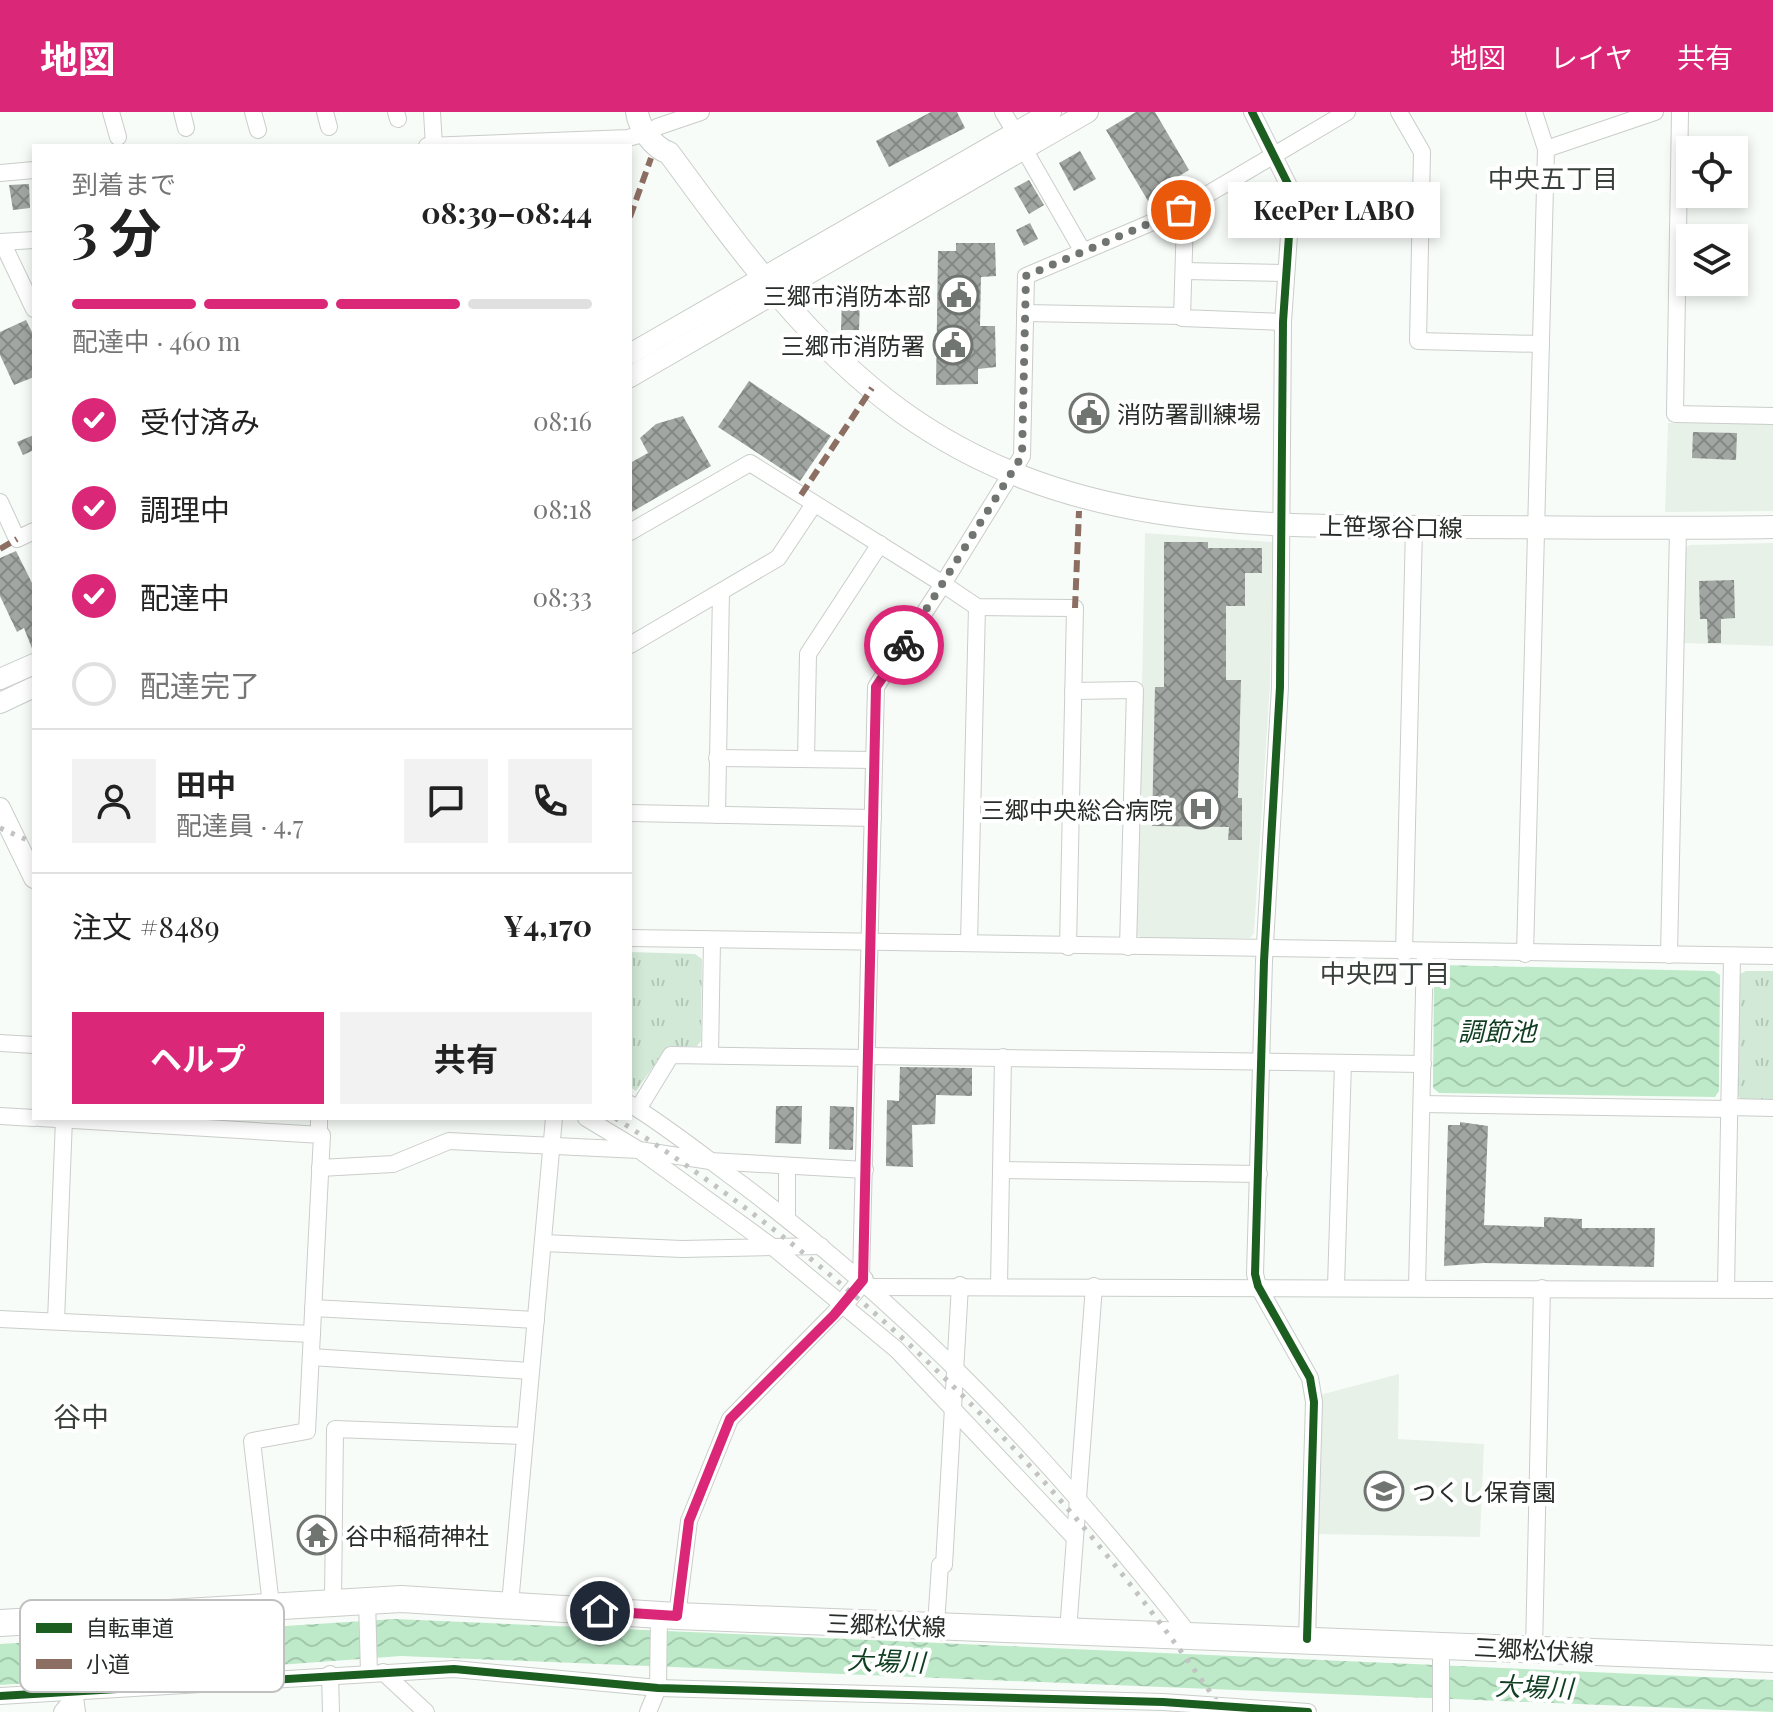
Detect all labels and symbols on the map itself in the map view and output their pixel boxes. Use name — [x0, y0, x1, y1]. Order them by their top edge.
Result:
district label: 中央五丁目 — [1488, 160, 1618, 195]
pin — [1147, 176, 1215, 244]
callout: KeePer LABO — [1229, 182, 1441, 238]
public building icon: 三郷市消防本部 — [938, 274, 980, 316]
place label: 三郷市消防本部 — [763, 279, 931, 311]
public building icon: 三郷市消防署 — [932, 324, 974, 366]
place label: 三郷市消防署 — [781, 329, 925, 361]
public building icon: 消防署訓練場 — [1068, 392, 1110, 434]
place label: 消防署訓練場 — [1117, 397, 1261, 429]
street label: 上笹塚谷口線 — [1319, 509, 1463, 543]
courier — [864, 605, 944, 685]
hospital icon: 三郷中央総合病院 — [1180, 788, 1222, 830]
place label: 三郷中央総合病院 — [981, 793, 1173, 825]
district label: 中央四丁目 — [1320, 955, 1450, 990]
water label: 調節池 — [1458, 1013, 1539, 1048]
district label: 谷中 — [53, 1397, 109, 1434]
school or university icon: つくし保育園 — [1363, 1470, 1405, 1512]
place label: つくし保育園 — [1412, 1475, 1556, 1507]
temple icon: 谷中稲荷神社 — [296, 1514, 338, 1556]
place label: 谷中稲荷神社 — [345, 1519, 489, 1551]
pin — [566, 1577, 634, 1645]
legend — [20, 1600, 284, 1692]
street label: 三郷松伏線 — [825, 1606, 947, 1642]
text: 自転車道 — [86, 1612, 174, 1642]
street label: 三郷松伏線 — [1473, 1630, 1595, 1668]
water label: 大場川 — [846, 1641, 929, 1679]
text: 小道 — [86, 1648, 130, 1678]
water label: 大場川 — [1494, 1667, 1577, 1705]

